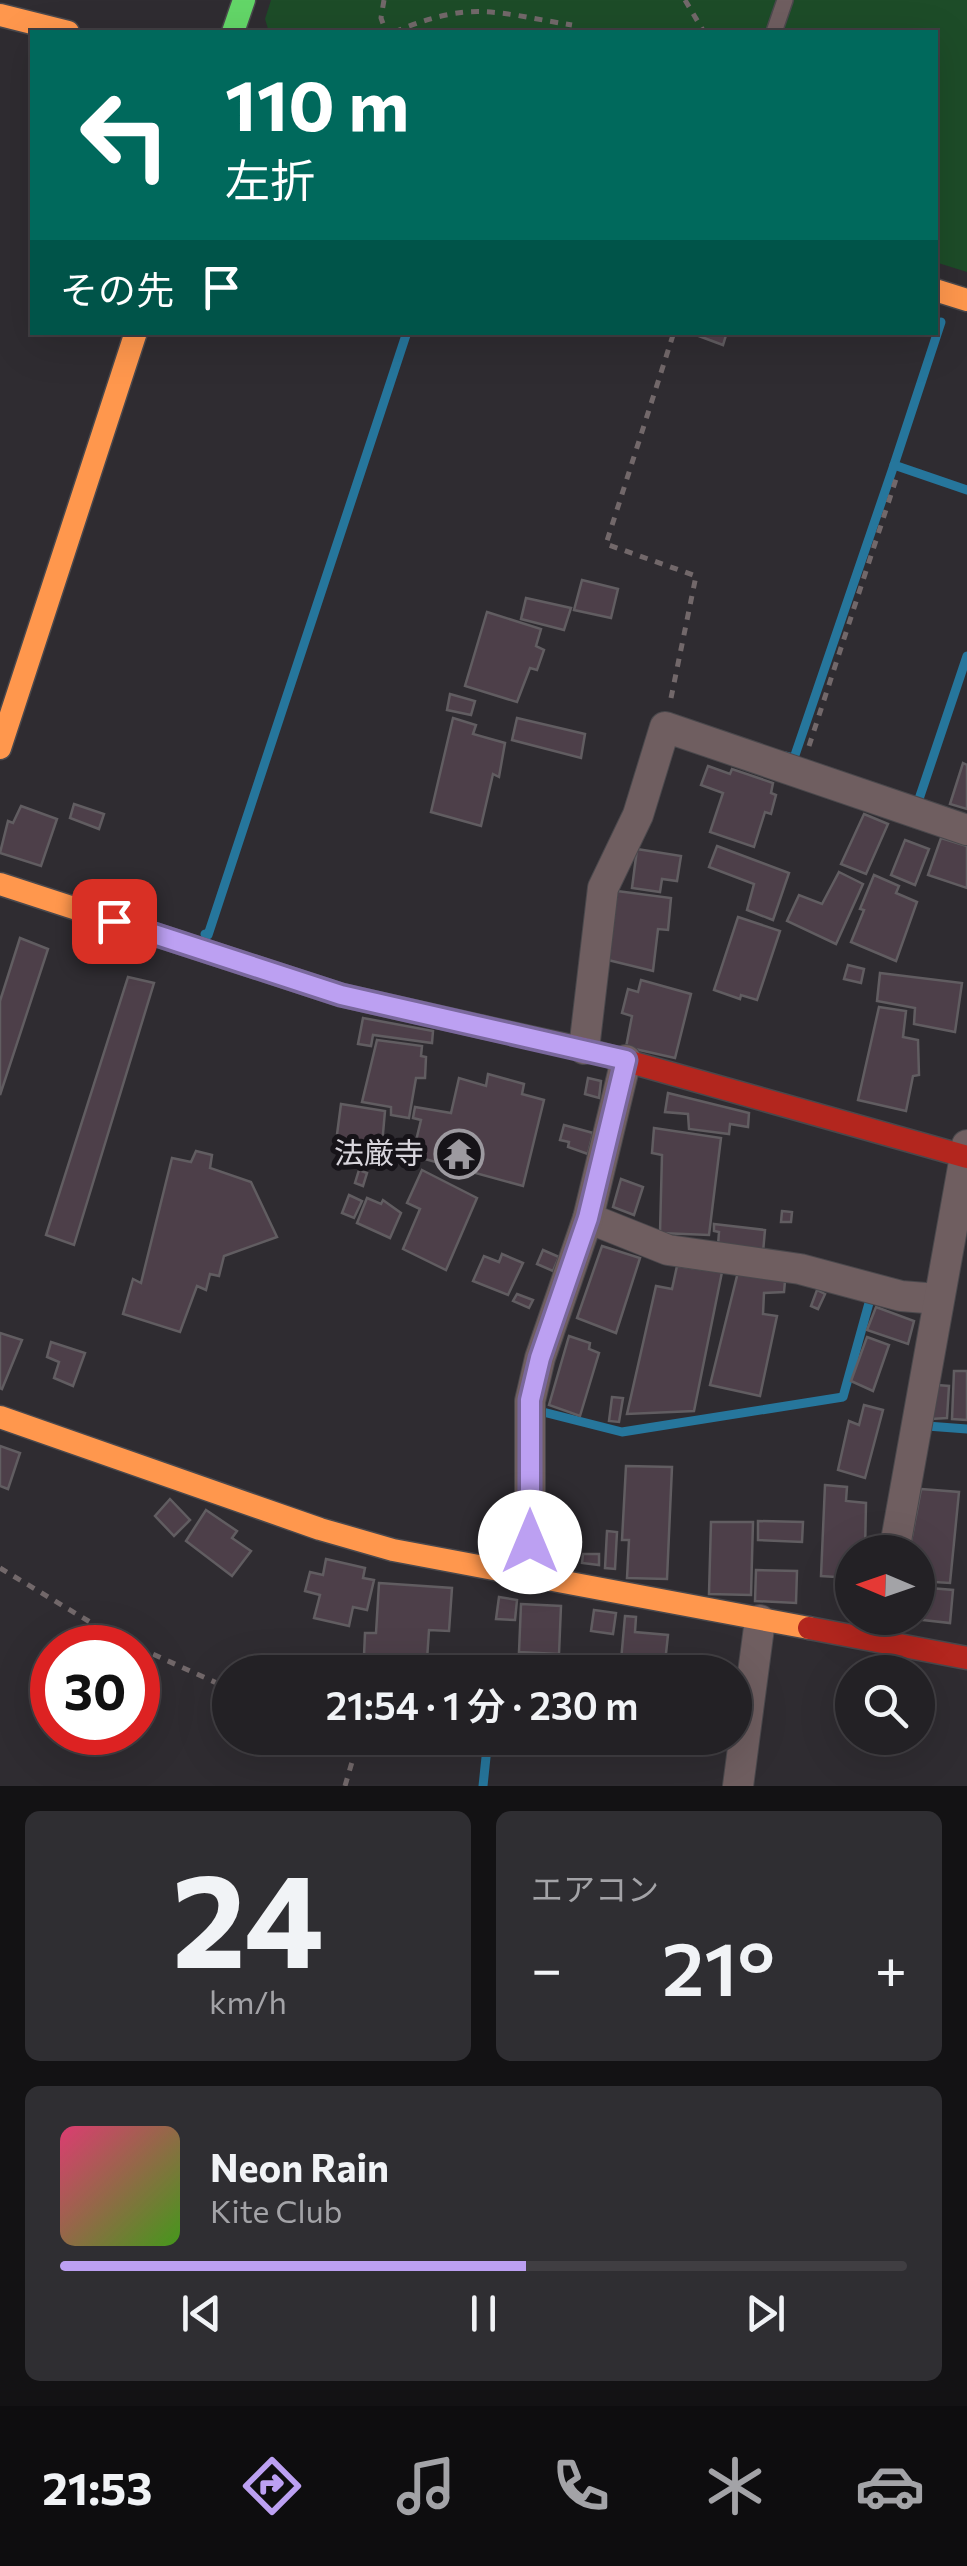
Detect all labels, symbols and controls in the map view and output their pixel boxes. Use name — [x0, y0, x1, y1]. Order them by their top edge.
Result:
text: 110 m — [225, 60, 409, 145]
icon: left — [60, 70, 190, 200]
text: 左折 — [225, 151, 315, 206]
icon: arrive — [194, 260, 249, 315]
text: その先 — [60, 265, 174, 312]
pin — [72, 879, 157, 964]
icon: arrive — [87, 894, 142, 949]
temple icon: 法厳寺 — [433, 1128, 485, 1180]
place label: 法厳寺 — [334, 1133, 424, 1170]
position arrow — [478, 1490, 582, 1594]
north arrow — [835, 1535, 935, 1635]
map controls — [835, 1535, 935, 1755]
speed limit sign: 30 — [30, 1625, 160, 1755]
button: search — [835, 1655, 935, 1755]
text: 21:54 · 1 分 · 230 m — [326, 1681, 638, 1728]
text: 24 — [172, 1836, 324, 1995]
text: エアコン — [531, 1868, 659, 1908]
text: 21° — [662, 1920, 775, 2011]
text: − — [531, 1933, 562, 2000]
text: + — [875, 1933, 907, 2000]
text: km/h — [209, 1981, 287, 2021]
text: Neon Rain — [210, 2143, 389, 2190]
text: Kite Club — [210, 2190, 342, 2230]
icon: previous — [174, 2286, 229, 2341]
icon: pause — [456, 2286, 511, 2341]
icon: next — [738, 2286, 793, 2341]
icon: directions — [237, 2451, 307, 2521]
icon: music — [391, 2451, 461, 2521]
icon: phone — [546, 2451, 616, 2521]
icon: climate — [700, 2451, 770, 2521]
icon: car — [855, 2451, 925, 2521]
text: 21:53 — [42, 2459, 153, 2514]

